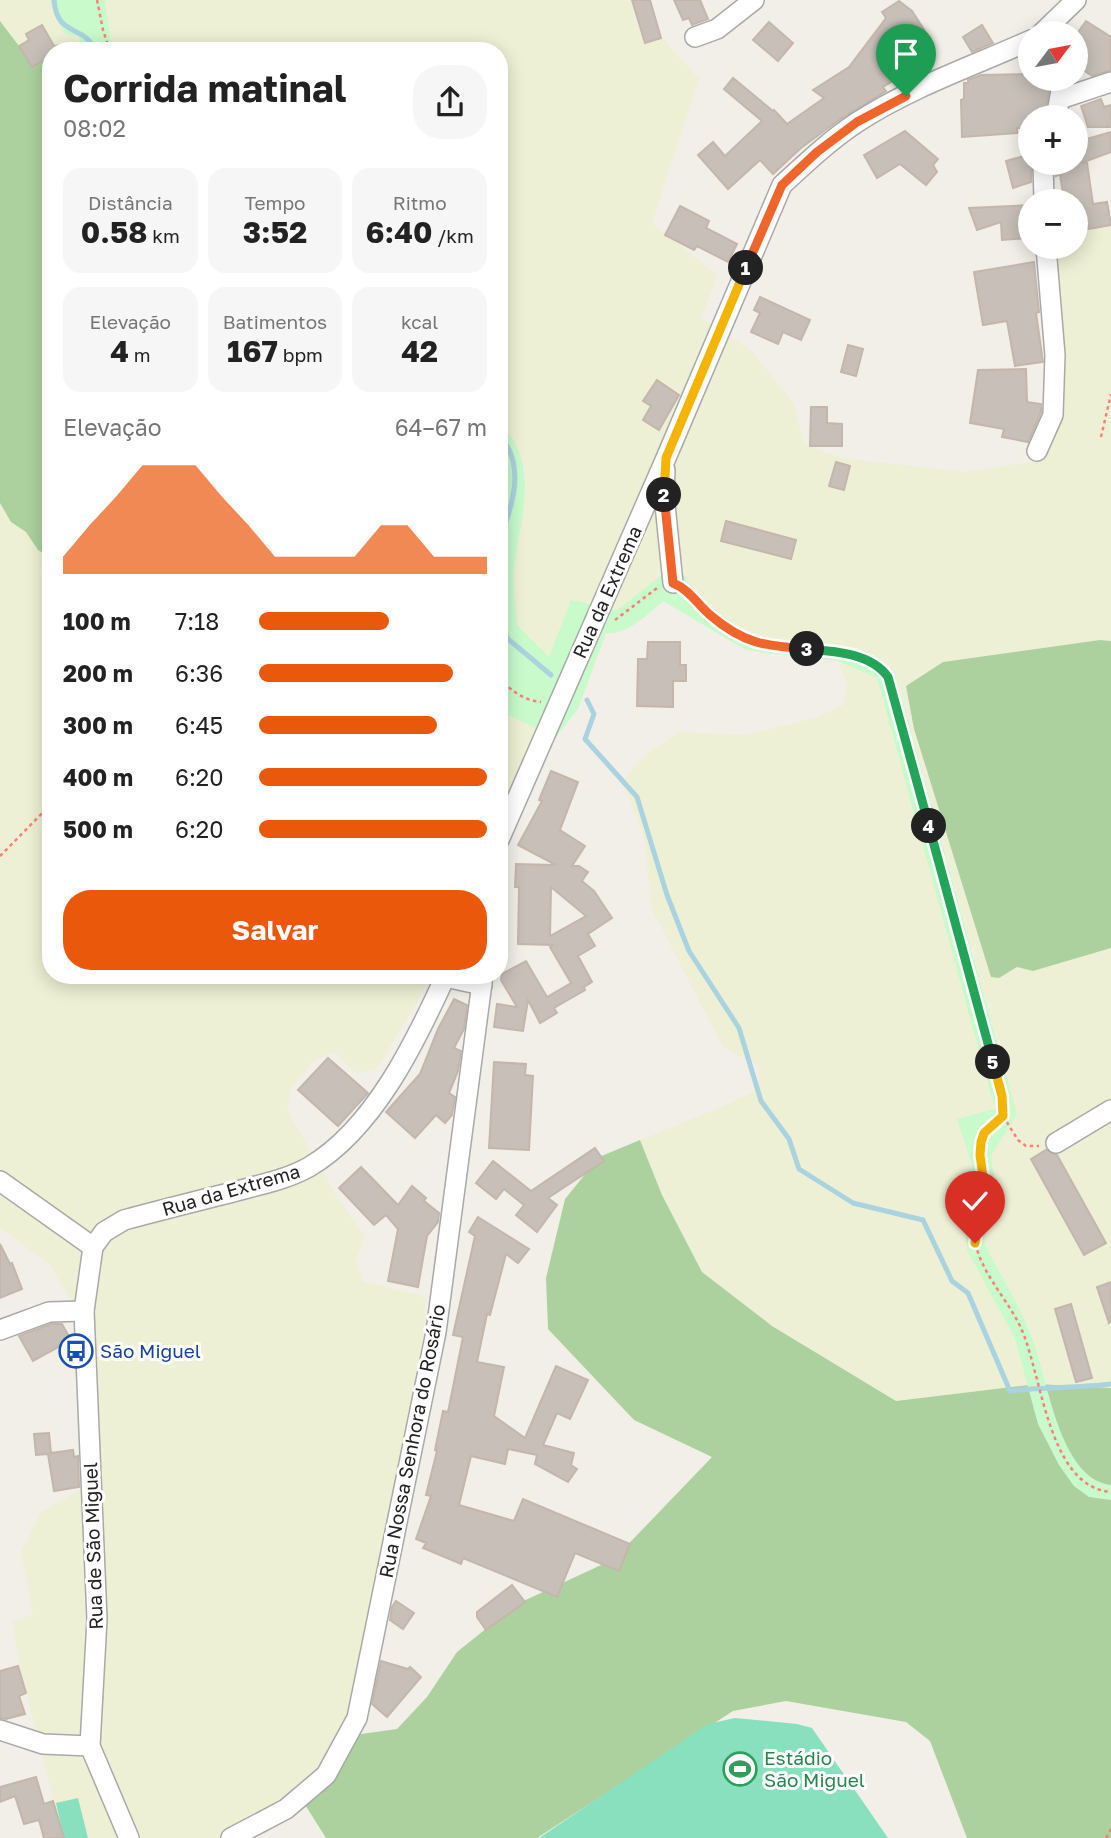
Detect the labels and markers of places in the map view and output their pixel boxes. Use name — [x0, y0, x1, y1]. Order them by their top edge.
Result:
pin — [876, 24, 936, 96]
pin: 1 — [728, 250, 764, 286]
pin: 2 — [646, 477, 682, 512]
pin: 3 — [790, 632, 824, 666]
pin: 4 — [912, 808, 946, 844]
pin: 5 — [976, 1044, 1010, 1080]
pin — [945, 1171, 1005, 1243]
bus stop icon: São Miguel — [57, 1332, 95, 1370]
place label: São Miguel — [100, 1339, 201, 1362]
place label: Estádio São Miguel — [764, 1746, 865, 1791]
sports icon: Estádio São Miguel — [721, 1750, 759, 1788]

